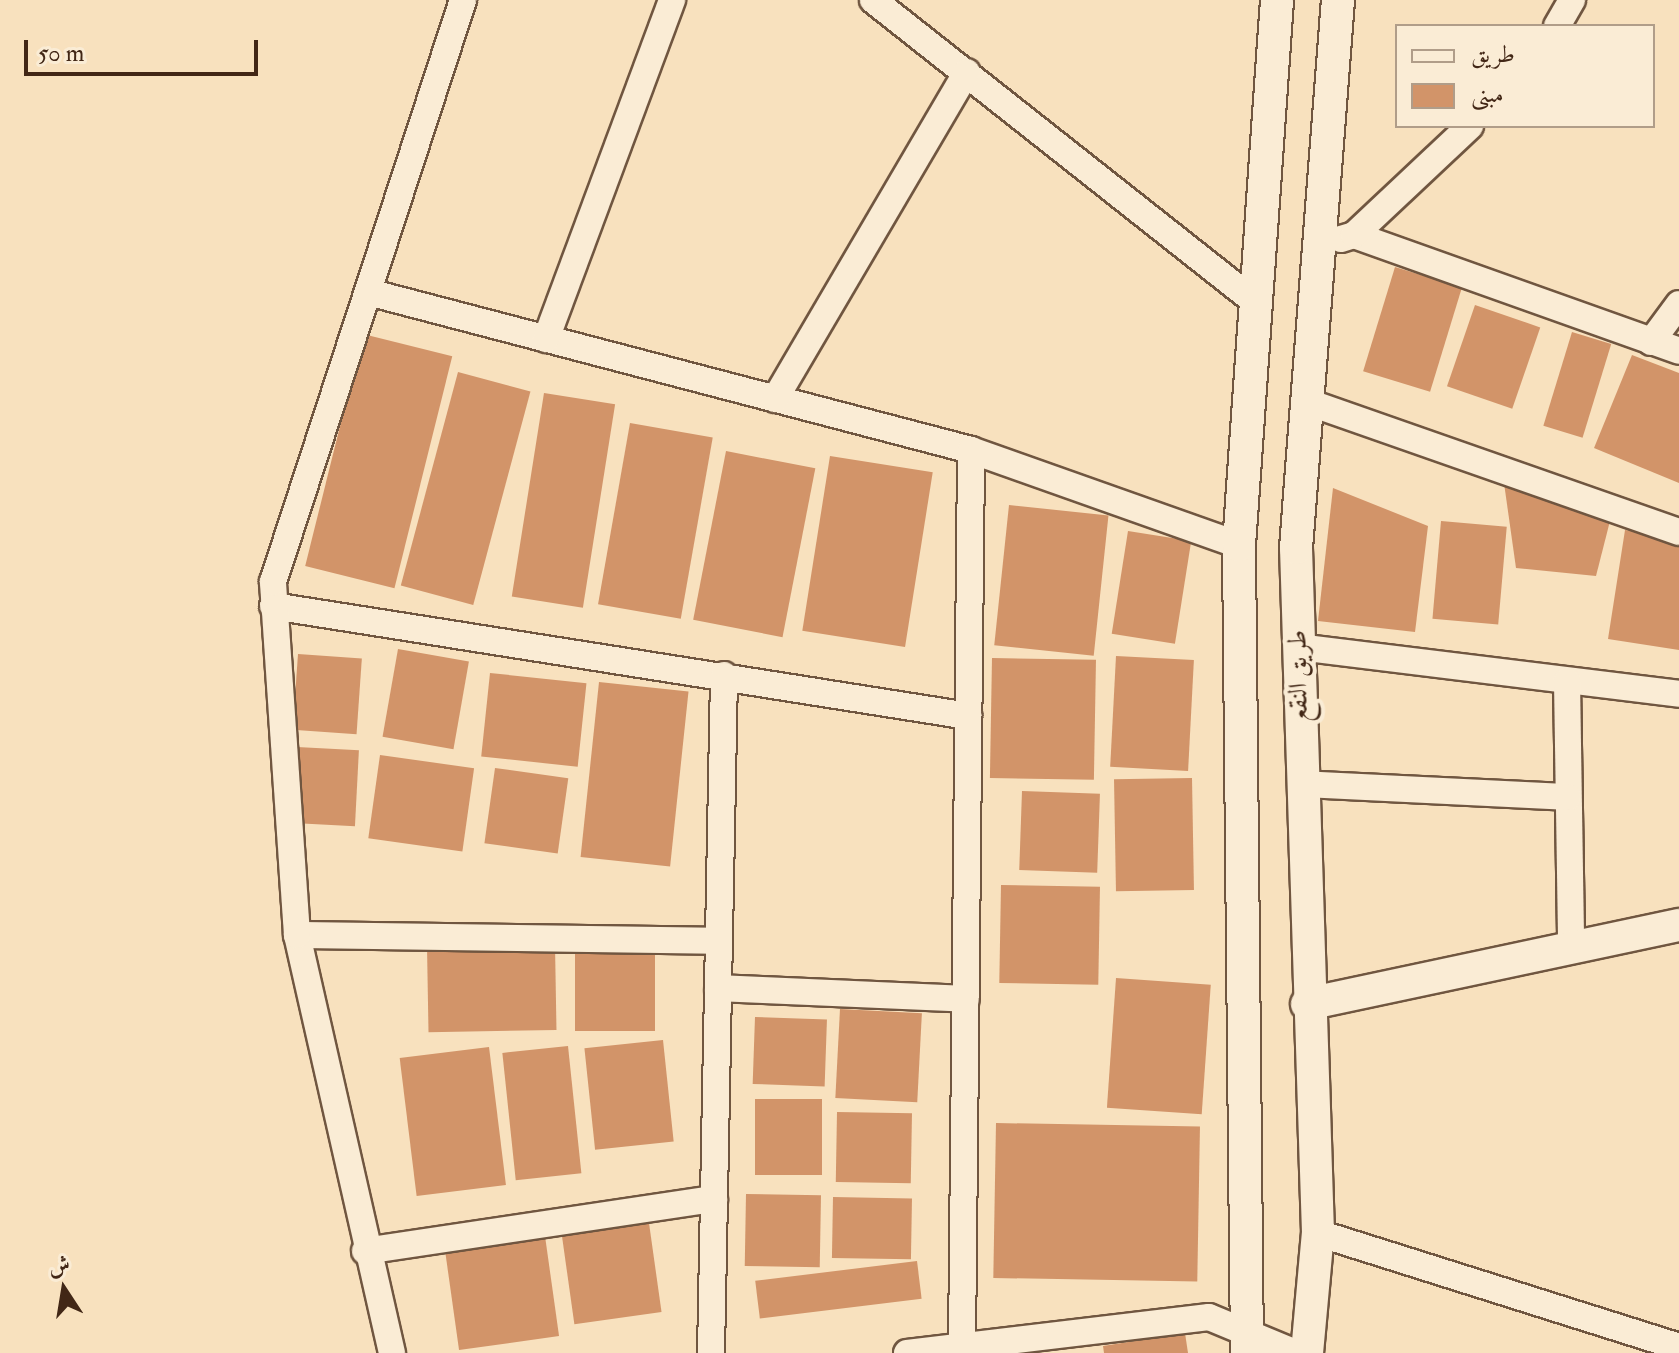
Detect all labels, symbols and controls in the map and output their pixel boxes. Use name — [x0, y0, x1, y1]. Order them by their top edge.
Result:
scale bar — [28, 24, 262, 74]
legend — [1395, 24, 1655, 128]
text: 50 m — [38, 38, 84, 69]
text: طريق — [1471, 39, 1515, 70]
text: مبنى — [1471, 79, 1504, 110]
street label: طريق النقع — [1283, 630, 1315, 722]
north arrow — [24, 1249, 104, 1329]
text: ش — [45, 1250, 73, 1281]

